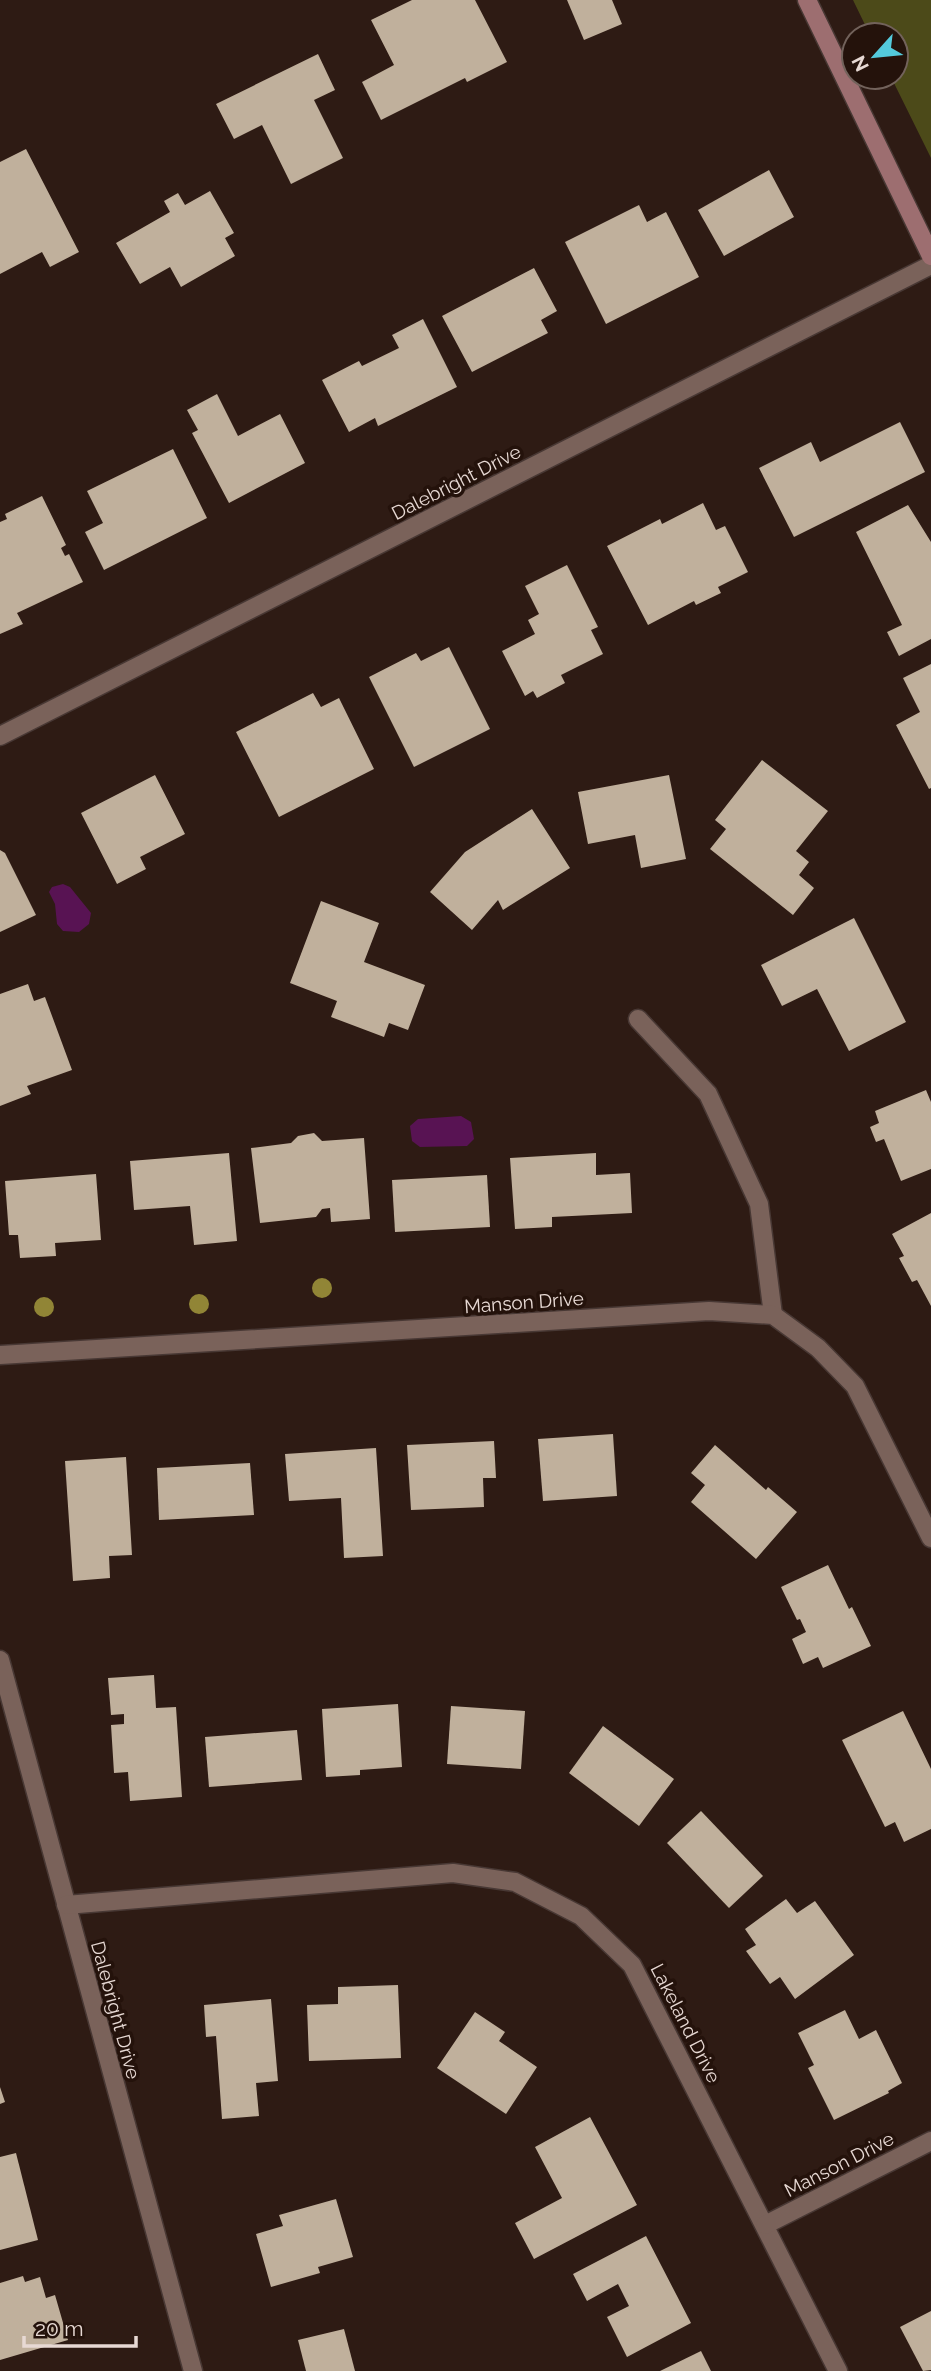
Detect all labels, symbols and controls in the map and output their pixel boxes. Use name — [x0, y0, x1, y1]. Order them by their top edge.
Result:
north arrow — [840, 21, 910, 91]
text: N — [847, 52, 873, 75]
street label: Dalebright Drive — [388, 440, 524, 524]
street label: Manson Drive — [464, 1287, 584, 1317]
street label: Dalebright Drive — [87, 1939, 145, 2081]
street label: Lakeland Drive — [647, 1960, 725, 2086]
street label: Manson Drive — [781, 2127, 897, 2201]
scale bar — [24, 2304, 136, 2348]
text: 20 m — [35, 2316, 83, 2341]

